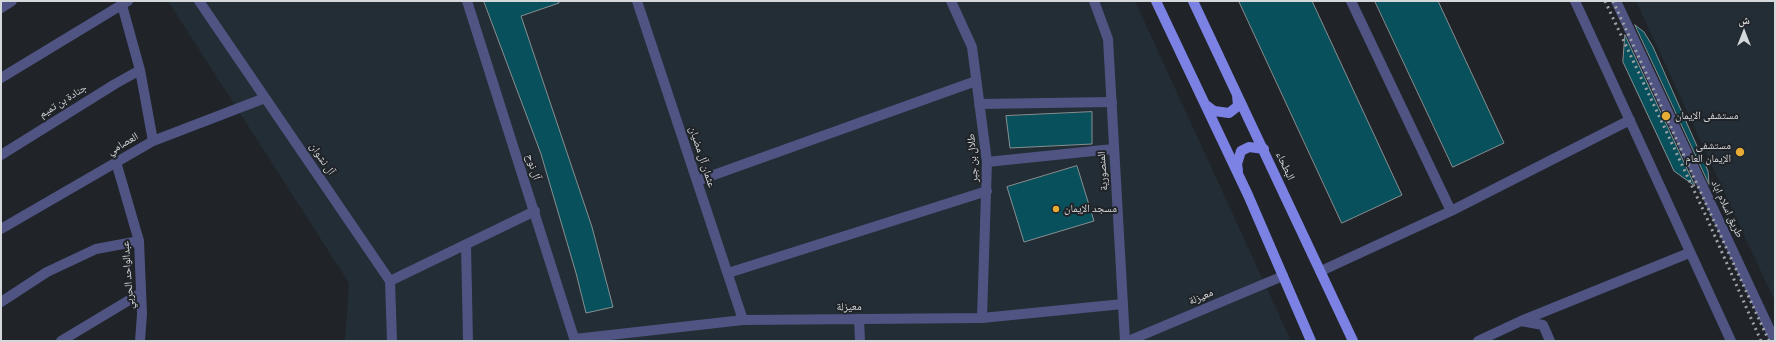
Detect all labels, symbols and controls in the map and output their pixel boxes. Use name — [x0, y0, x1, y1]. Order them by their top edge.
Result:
north arrow — [1724, 12, 1764, 52]
text: ش — [1738, 12, 1750, 27]
street label: جنادة بن تميم — [37, 81, 89, 121]
place label: مستشفى الإيمان — [1675, 109, 1738, 123]
marker: مستشفى الإيمان — [1660, 110, 1672, 122]
street label: عثمان آل مضيان — [686, 125, 718, 189]
street label: العصامي — [105, 130, 141, 158]
street label: طلال بن جبر — [965, 133, 981, 183]
place label: مستشفى الإيمان العام — [1685, 139, 1731, 165]
street label: آل نشوان — [306, 140, 338, 178]
marker: مستشفى الإيمان العام — [1734, 146, 1746, 158]
street label: البطحاء — [1273, 150, 1297, 182]
street label: المنصورية — [1095, 151, 1111, 191]
street label: آل نوح — [523, 152, 543, 182]
street label: طريق اسلام اباد — [1708, 178, 1746, 240]
place label: مسجد الإيمان — [1064, 202, 1117, 216]
marker: مسجد الإيمان — [1051, 204, 1061, 214]
street label: عبدالواحد الحربي — [119, 240, 137, 310]
street label: معيزلة — [1187, 286, 1215, 308]
street label: معيزلة — [836, 300, 862, 314]

